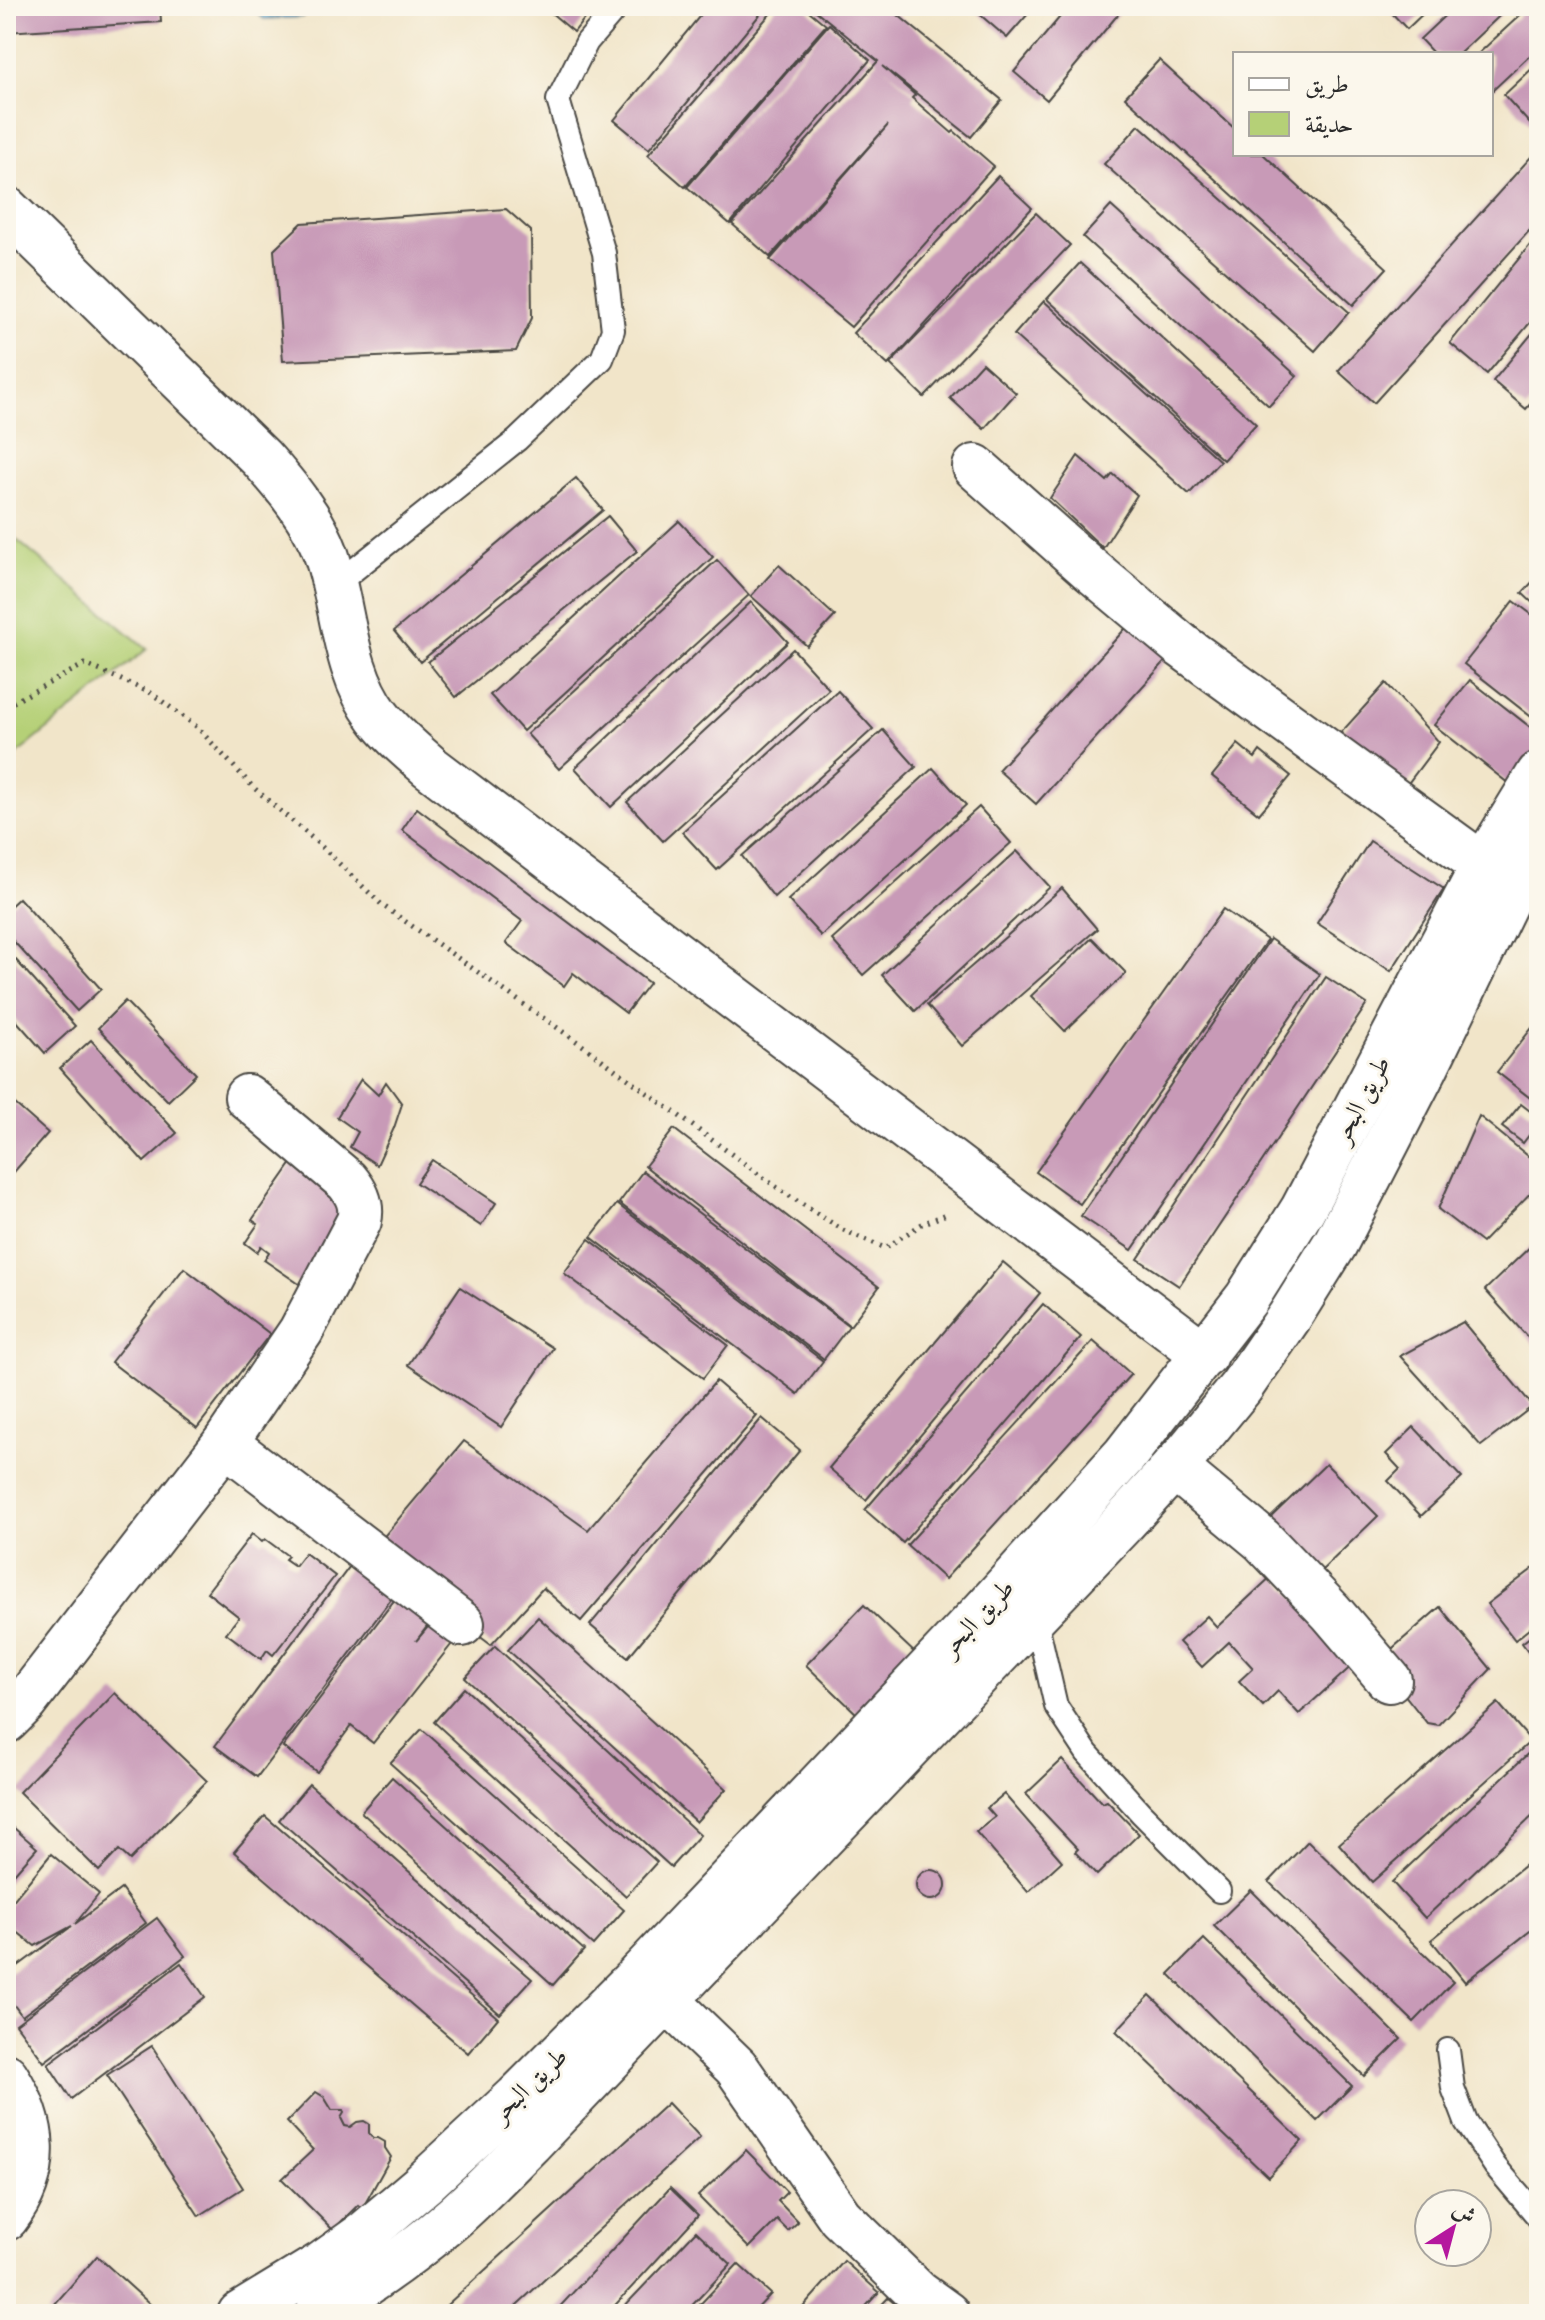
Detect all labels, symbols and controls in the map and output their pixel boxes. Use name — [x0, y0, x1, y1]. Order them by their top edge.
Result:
legend — [1233, 52, 1493, 156]
text: طريق — [1305, 68, 1349, 99]
text: حديقة — [1305, 108, 1354, 139]
street label: طريق البحر — [1322, 1049, 1398, 1151]
street label: طريق البحر — [930, 1571, 1022, 1665]
street label: طريق البحر — [481, 2039, 575, 2131]
north arrow — [1413, 2188, 1493, 2268]
text: ش — [1447, 2194, 1482, 2230]

